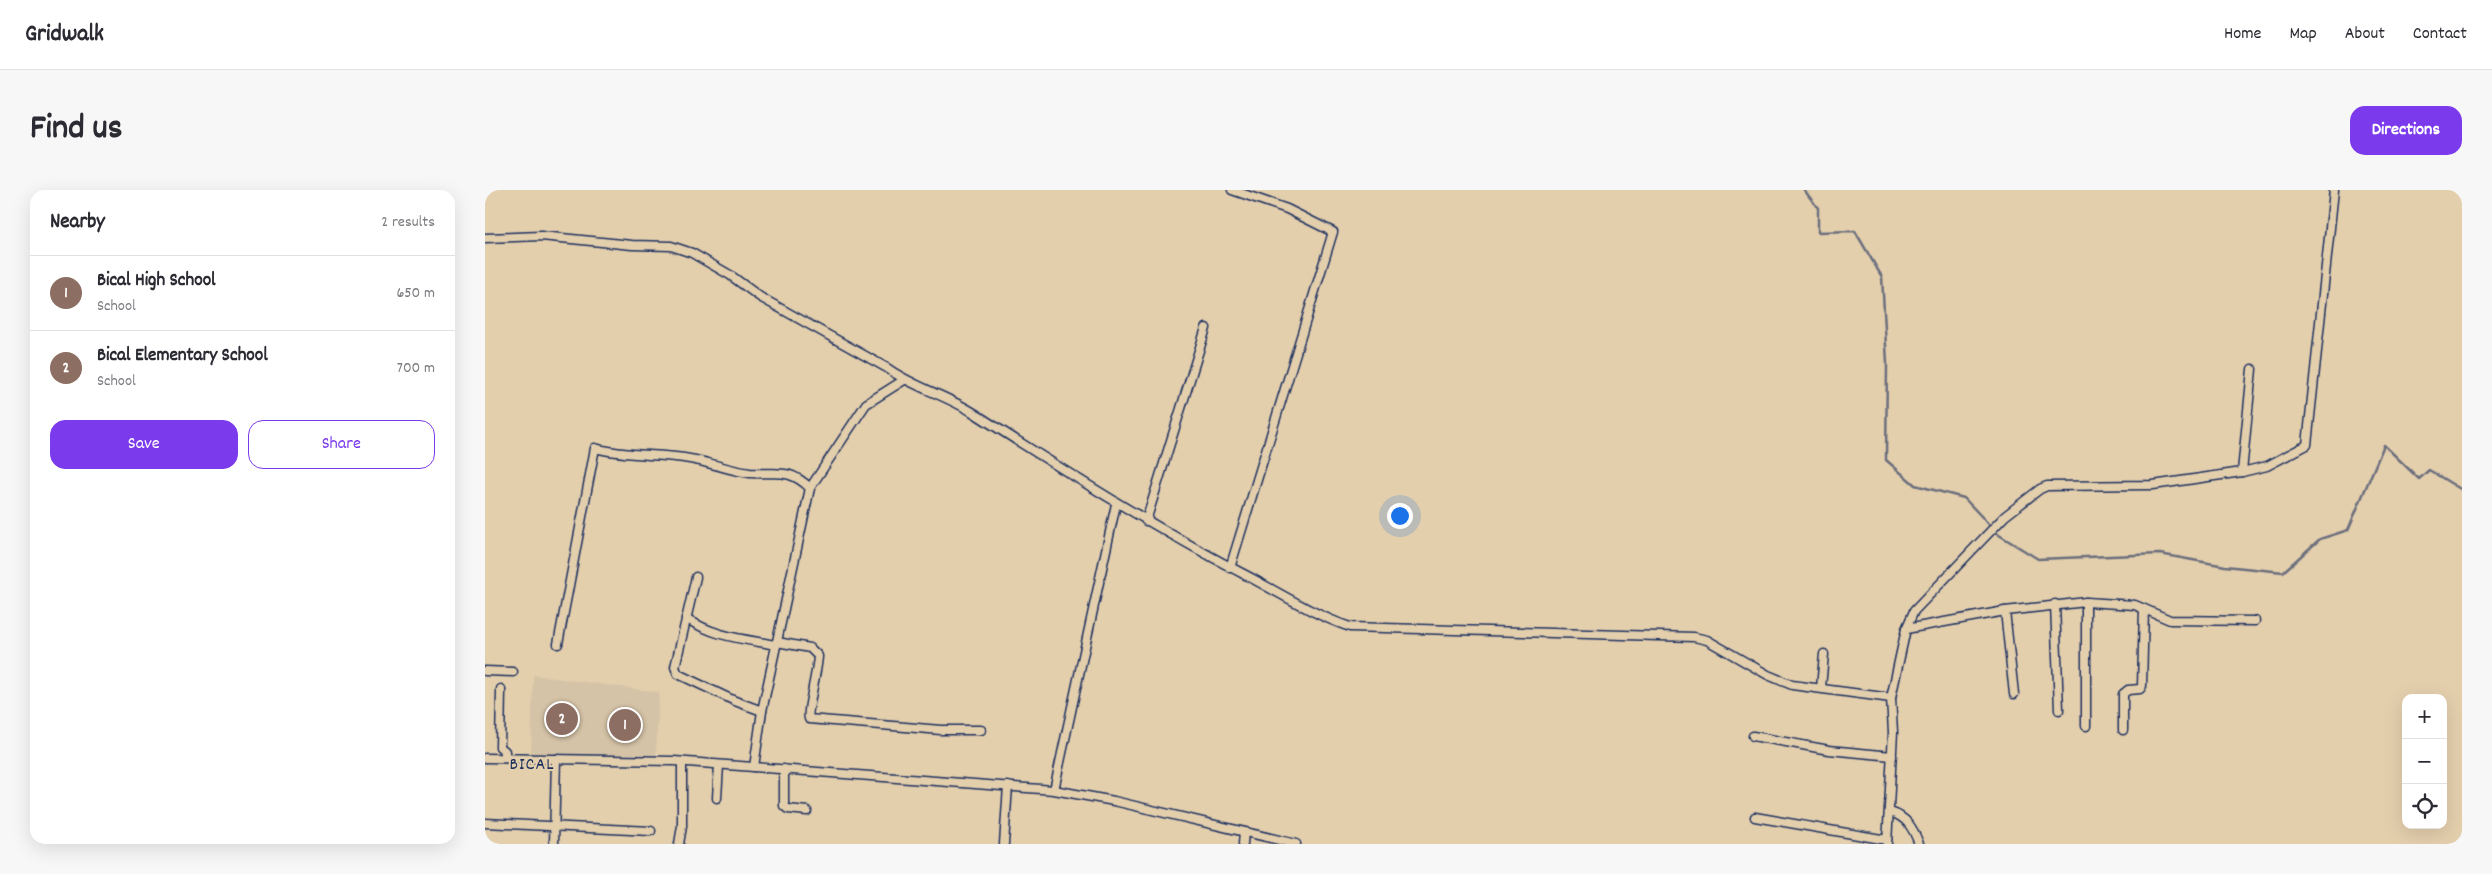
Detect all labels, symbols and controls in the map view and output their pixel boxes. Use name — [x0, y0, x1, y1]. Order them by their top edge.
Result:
text: Gridwalk — [25, 18, 104, 52]
text: Home — [2224, 22, 2261, 47]
text: Map — [2289, 22, 2317, 47]
text: About — [2345, 22, 2385, 47]
text: Contact — [2413, 22, 2467, 47]
text: Find us — [30, 105, 122, 155]
button: Directions — [2350, 106, 2462, 155]
text: Nearby — [50, 208, 105, 238]
text: 2 results — [381, 211, 435, 234]
text: Bical High School — [97, 268, 216, 295]
text: 1 — [64, 282, 68, 305]
text: 650 m — [396, 282, 435, 305]
text: School — [97, 295, 136, 318]
text: Bical Elementary School — [97, 343, 268, 370]
text: 2 — [63, 357, 70, 380]
text: 700 m — [397, 357, 435, 380]
text: School — [97, 370, 136, 393]
button: Save — [50, 420, 238, 469]
button: Share — [248, 420, 435, 469]
your location — [1387, 503, 1413, 529]
map controls — [2402, 694, 2447, 829]
button: + — [2402, 694, 2447, 739]
pin: 2 — [546, 700, 578, 738]
pin: 1 — [609, 706, 641, 744]
button: − — [2402, 739, 2447, 784]
district label: BICAL — [509, 753, 555, 778]
button: locate — [2402, 784, 2447, 829]

